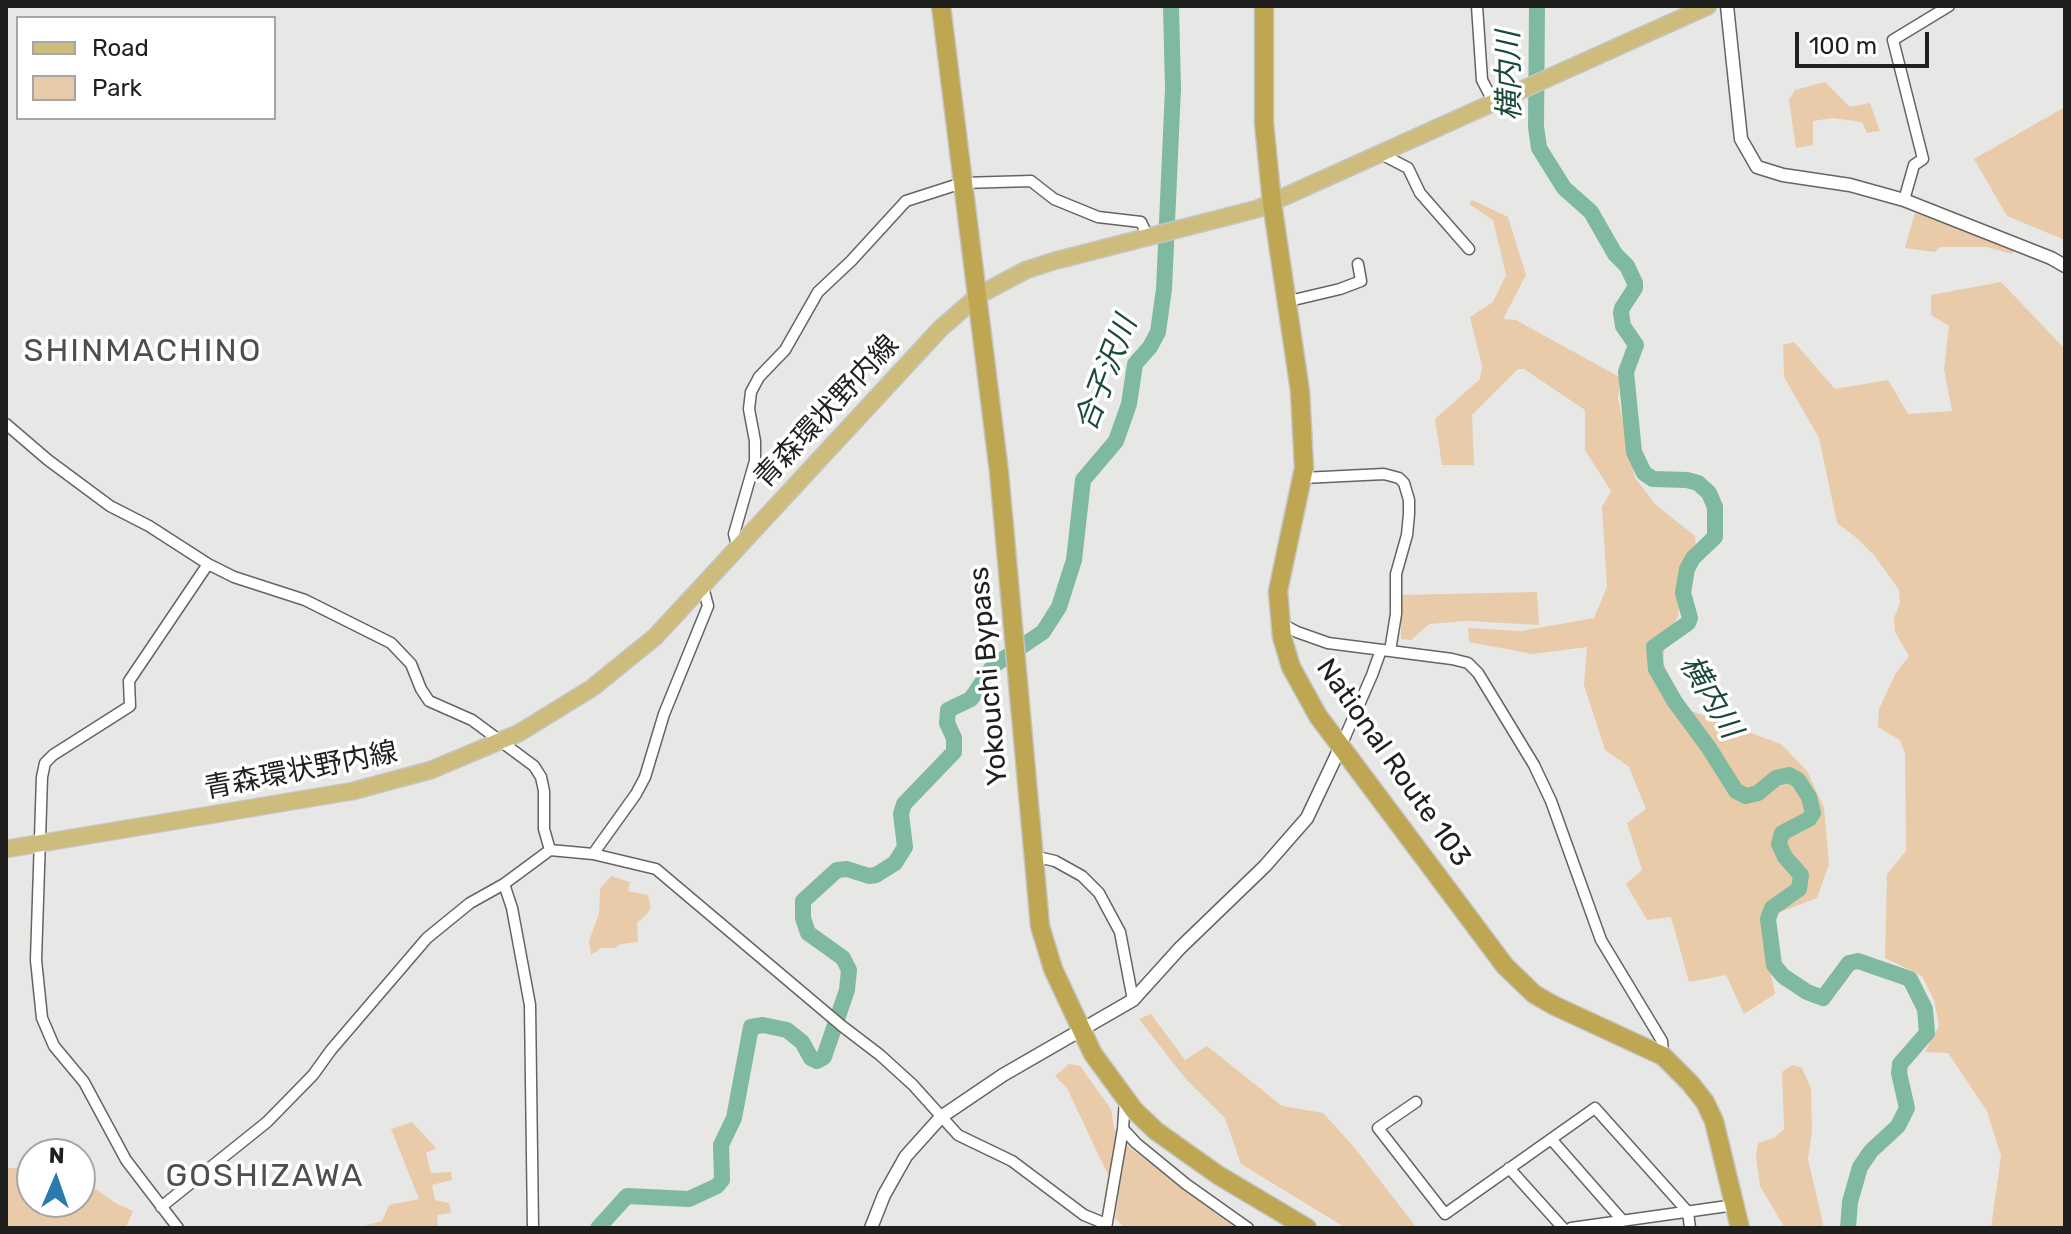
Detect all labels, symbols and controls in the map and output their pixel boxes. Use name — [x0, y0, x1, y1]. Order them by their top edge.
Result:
legend — [16, 16, 276, 120]
scale bar — [1799, 16, 1933, 66]
water label: 横内川 — [1491, 31, 1529, 121]
text: 100 m — [1809, 32, 1877, 60]
text: Road — [92, 34, 149, 62]
text: Park — [92, 74, 142, 102]
water label: 合子沢川 — [1069, 312, 1145, 436]
street label: 青森環状野内線 — [748, 329, 906, 495]
district label: SHINMACHINO — [24, 333, 262, 371]
street label: Yokouchi Bypass — [963, 565, 1015, 787]
water label: 横内川 — [1671, 649, 1749, 745]
street label: National Route 103 — [1309, 653, 1477, 873]
street label: 青森環状野内線 — [202, 736, 400, 806]
north arrow — [16, 1138, 96, 1218]
text: N — [48, 1142, 65, 1169]
district label: GOSHIZAWA — [166, 1158, 364, 1196]

